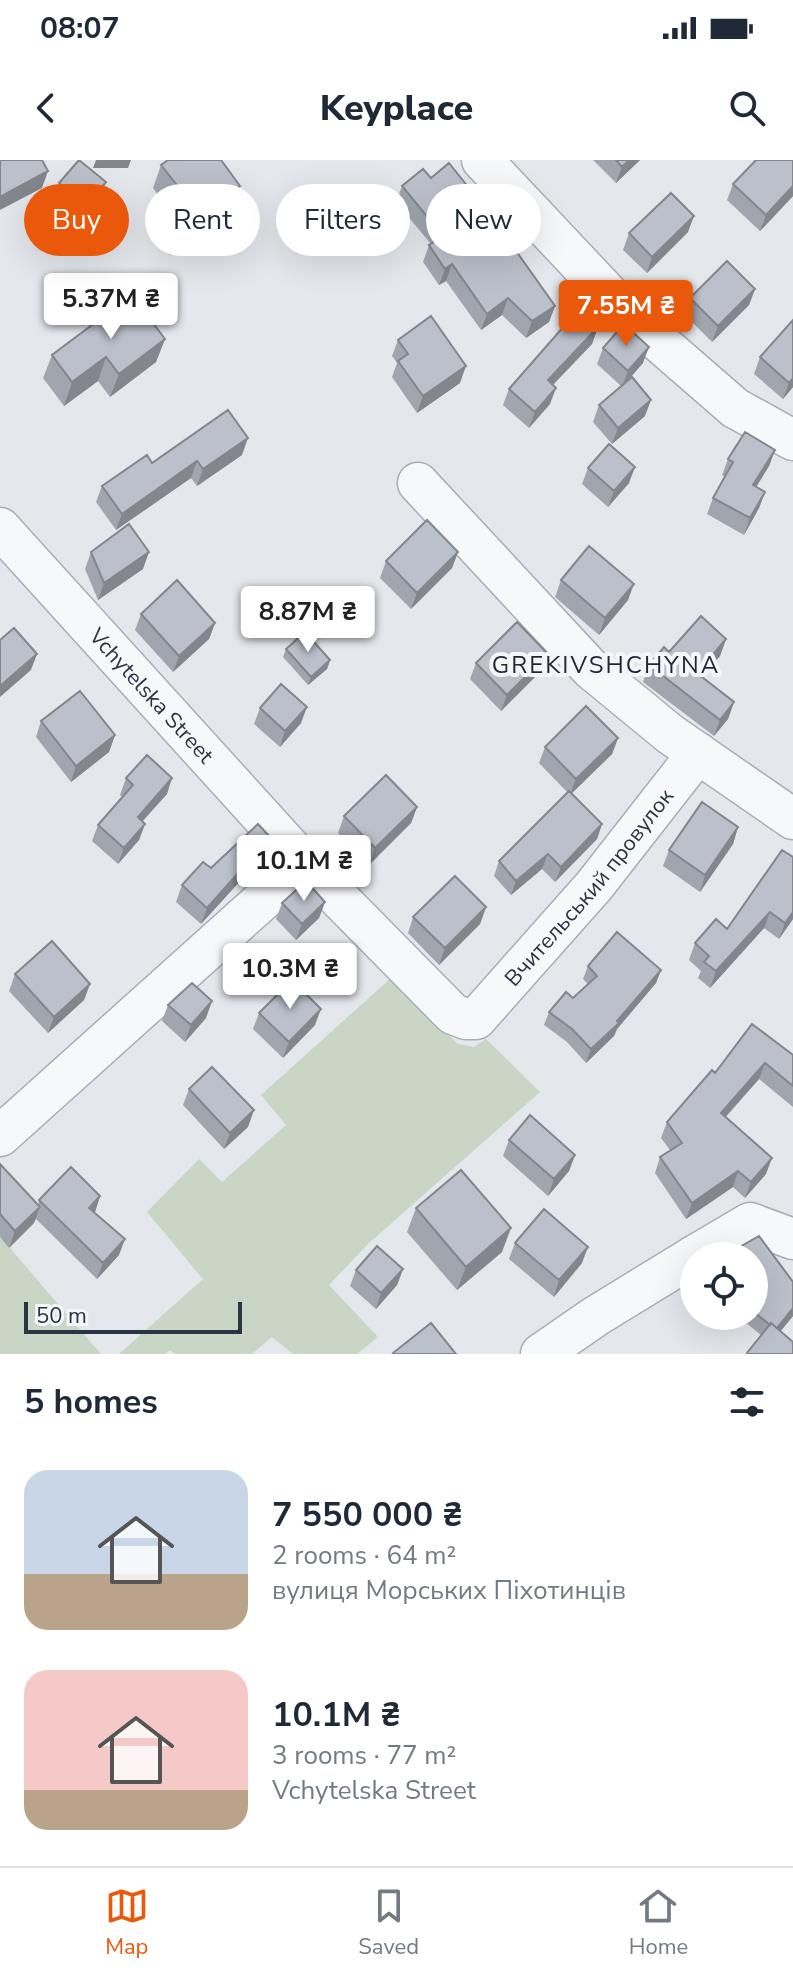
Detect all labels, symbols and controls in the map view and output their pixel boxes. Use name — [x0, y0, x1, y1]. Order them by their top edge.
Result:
text: 08:07 — [40, 8, 119, 49]
text: Keyplace — [320, 84, 473, 133]
icon: back — [24, 86, 68, 130]
icon: search — [725, 86, 769, 130]
chip: Buy — [24, 184, 129, 256]
chip: Rent — [145, 184, 260, 256]
chip: Filters — [276, 184, 410, 256]
chip: New — [426, 184, 541, 256]
pin: 5.37M ₴ — [37, 273, 185, 341]
pin: 7.55M ₴ — [552, 280, 700, 348]
text: 5.37M ₴ — [62, 281, 160, 316]
text: 7.55M ₴ — [577, 288, 675, 323]
pin: 8.87M ₴ — [234, 586, 382, 654]
text: 8.87M ₴ — [259, 594, 357, 629]
street label: Vchytelska Street — [81, 621, 220, 770]
district label: GREKIVSHCHYNA — [492, 649, 720, 681]
street label: Вчительський провулок — [498, 782, 681, 993]
pin: 10.1M ₴ — [230, 835, 378, 903]
text: 10.1M ₴ — [255, 843, 353, 878]
pin: 10.3M ₴ — [216, 943, 364, 1011]
text: 10.3M ₴ — [241, 951, 339, 986]
map controls — [680, 1242, 768, 1330]
button: locate — [680, 1242, 768, 1330]
scale bar — [24, 1298, 242, 1334]
text: 50 m — [36, 1301, 87, 1331]
text: 5 homes — [24, 1379, 158, 1425]
icon: filters — [725, 1380, 769, 1424]
text: 7 550 000 ₴ — [272, 1492, 463, 1538]
icon: home — [88, 1502, 184, 1598]
text: 2 rooms · 64 m² — [272, 1538, 456, 1573]
text: вулиця Морських Піхотинців — [272, 1573, 626, 1608]
text: 10.1M ₴ — [272, 1692, 401, 1738]
icon: home — [88, 1702, 184, 1798]
text: 3 rooms · 77 m² — [272, 1738, 456, 1773]
text: Vchytelska Street — [272, 1773, 476, 1808]
tab: Map — [105, 1884, 149, 1962]
tab: Saved — [358, 1884, 419, 1962]
tab: Home — [629, 1884, 688, 1962]

